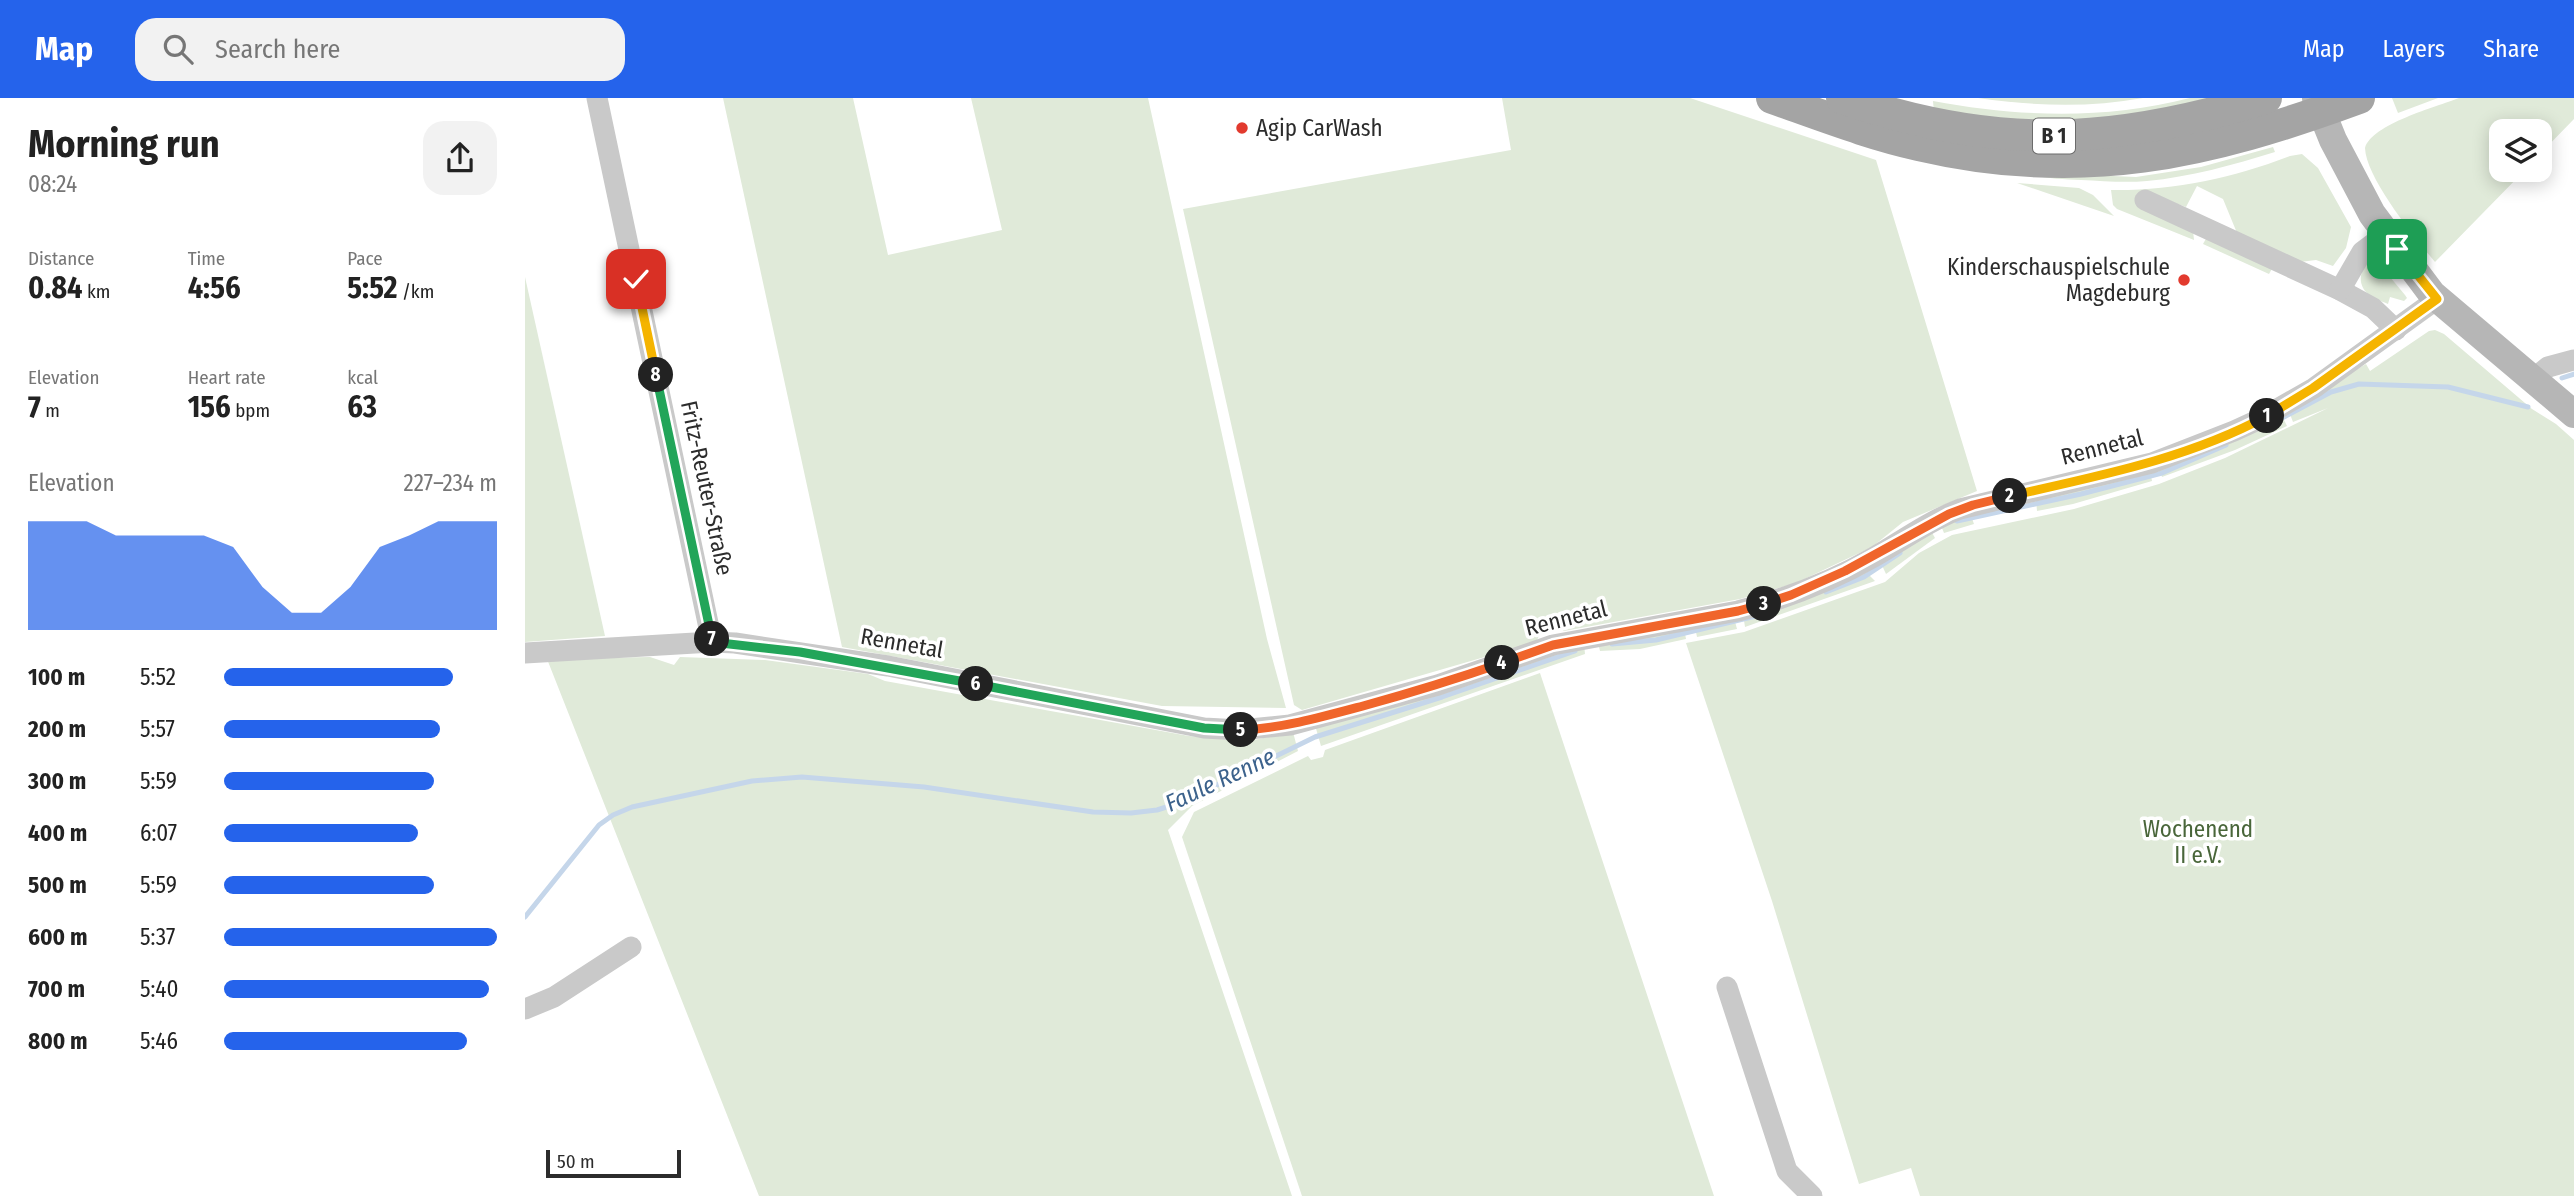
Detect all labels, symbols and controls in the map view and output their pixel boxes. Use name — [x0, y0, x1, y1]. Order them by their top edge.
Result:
search box — [135, 18, 625, 81]
text: Map — [35, 29, 93, 69]
icon: search — [159, 30, 197, 68]
text: Search here — [215, 34, 340, 65]
text: Map — [2303, 35, 2345, 63]
text: Layers — [2383, 35, 2445, 63]
text: Share — [2483, 35, 2539, 63]
place label: Agip CarWash — [1256, 114, 1383, 142]
road number: B 1 — [2033, 118, 2075, 154]
map controls — [2489, 119, 2552, 182]
button: layers — [2489, 119, 2552, 182]
marker: Agip CarWash — [1234, 120, 1250, 136]
text: Morning run — [28, 121, 220, 167]
button: share — [423, 121, 497, 195]
text: 08:24 — [28, 170, 77, 198]
pin — [2367, 219, 2427, 279]
icon: arrive — [2378, 230, 2416, 268]
text: Distance — [28, 247, 95, 270]
text: Time — [188, 247, 225, 270]
text: Pace — [347, 247, 383, 270]
pin — [606, 249, 666, 309]
place label: Kinderschauspielschule Magdeburg — [1947, 253, 2170, 307]
icon: check — [617, 260, 655, 298]
text: 0.84 — [28, 270, 83, 306]
text: 4:56 — [188, 270, 241, 306]
text: 5:52 — [347, 270, 397, 306]
marker: Kinderschauspielschule Magdeburg — [2176, 272, 2192, 288]
text: km — [83, 280, 110, 303]
text: /km — [397, 280, 434, 303]
pin: 8 — [639, 358, 673, 392]
text: 8 — [650, 363, 661, 386]
text: Elevation — [28, 366, 100, 389]
text: Heart rate — [188, 366, 266, 389]
text: kcal — [347, 366, 378, 389]
text: 7 — [28, 389, 41, 425]
text: 156 — [188, 389, 231, 425]
text: 63 — [347, 389, 377, 425]
street label: Fritz-Reuter-Straße — [675, 398, 739, 578]
pin: 1 — [2249, 398, 2285, 434]
text: m — [41, 399, 60, 422]
text: bpm — [231, 399, 270, 422]
text: 1 — [2262, 404, 2271, 427]
street label: Rennetal — [2058, 423, 2146, 471]
text: Elevation — [28, 469, 115, 497]
text: 227–234 m — [404, 469, 497, 497]
pin: 2 — [1993, 478, 2027, 514]
text: 2 — [2005, 484, 2014, 507]
pin: 3 — [1747, 587, 1781, 622]
text: 3 — [1759, 592, 1768, 615]
street label: Rennetal — [1522, 594, 1610, 642]
pin: 7 — [695, 622, 729, 656]
street label: Rennetal — [858, 622, 946, 664]
text: 7 — [707, 627, 716, 650]
pin: 4 — [1485, 646, 1520, 680]
text: 4 — [1497, 651, 1506, 674]
text: 100 m — [28, 663, 85, 691]
text: 5:52 — [140, 663, 176, 691]
pin: 6 — [959, 666, 993, 702]
text: 6 — [971, 672, 980, 695]
pin: 5 — [1223, 712, 1259, 748]
text: 200 m — [28, 715, 86, 743]
text: 5:57 — [140, 715, 175, 743]
text: 5 — [1236, 718, 1245, 741]
water label: Faule Renne — [1161, 742, 1279, 818]
text: 300 m — [28, 767, 86, 795]
text: 5:59 — [140, 767, 177, 795]
park label: Wochenend II e.V. — [2143, 815, 2253, 869]
text: 400 m — [28, 819, 87, 847]
text: 6:07 — [140, 819, 177, 847]
text: 500 m — [28, 871, 87, 899]
text: 5:59 — [140, 871, 177, 899]
text: 600 m — [28, 923, 87, 951]
text: 5:37 — [140, 923, 175, 951]
text: 700 m — [28, 975, 85, 1003]
text: 5:40 — [140, 975, 178, 1003]
text: 800 m — [28, 1027, 88, 1055]
text: 5:46 — [140, 1027, 178, 1055]
scale bar — [546, 1147, 681, 1179]
text: 50 m — [557, 1150, 595, 1173]

